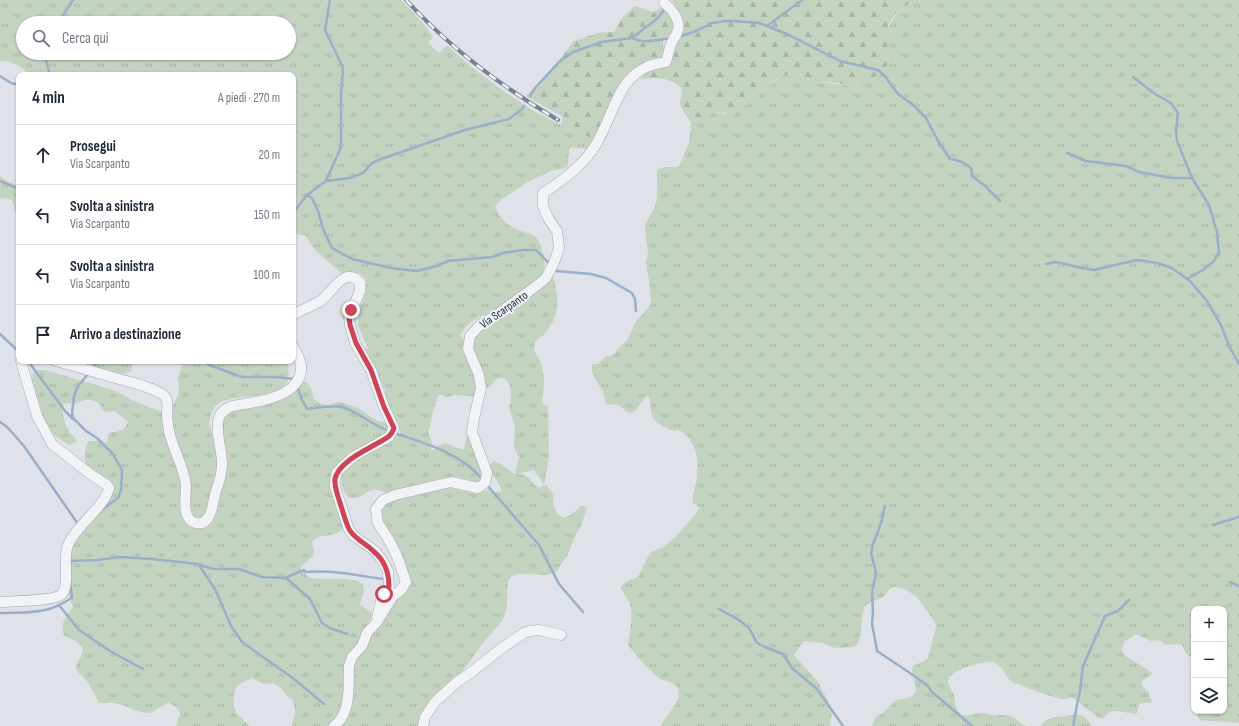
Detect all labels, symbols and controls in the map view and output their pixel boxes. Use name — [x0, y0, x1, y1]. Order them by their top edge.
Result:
search box — [16, 16, 296, 60]
icon: search — [30, 27, 52, 49]
text: Cerca qui — [62, 29, 109, 48]
text: 4 min — [32, 88, 65, 108]
text: A piedi · 270 m — [218, 90, 280, 106]
text: Prosegui — [70, 137, 116, 156]
icon: ahead — [32, 144, 54, 166]
text: 20 m — [258, 147, 280, 163]
text: Via Scarpanto — [70, 156, 130, 172]
text: Svolta a sinistra — [70, 197, 154, 216]
icon: left — [32, 204, 54, 226]
text: 150 m — [254, 207, 280, 223]
text: Via Scarpanto — [70, 216, 130, 232]
text: Svolta a sinistra — [70, 257, 154, 276]
icon: left — [32, 264, 54, 286]
text: 100 m — [253, 267, 280, 283]
text: Via Scarpanto — [70, 276, 130, 292]
street label: Via Scarpanto — [477, 288, 531, 332]
route end — [342, 301, 360, 319]
icon: arrive — [32, 324, 54, 346]
text: Arrivo a destinazione — [70, 325, 181, 344]
route start — [375, 585, 393, 603]
map controls — [1191, 606, 1227, 714]
button: + — [1191, 606, 1227, 642]
button: − — [1191, 642, 1227, 678]
button: layers — [1191, 678, 1227, 714]

